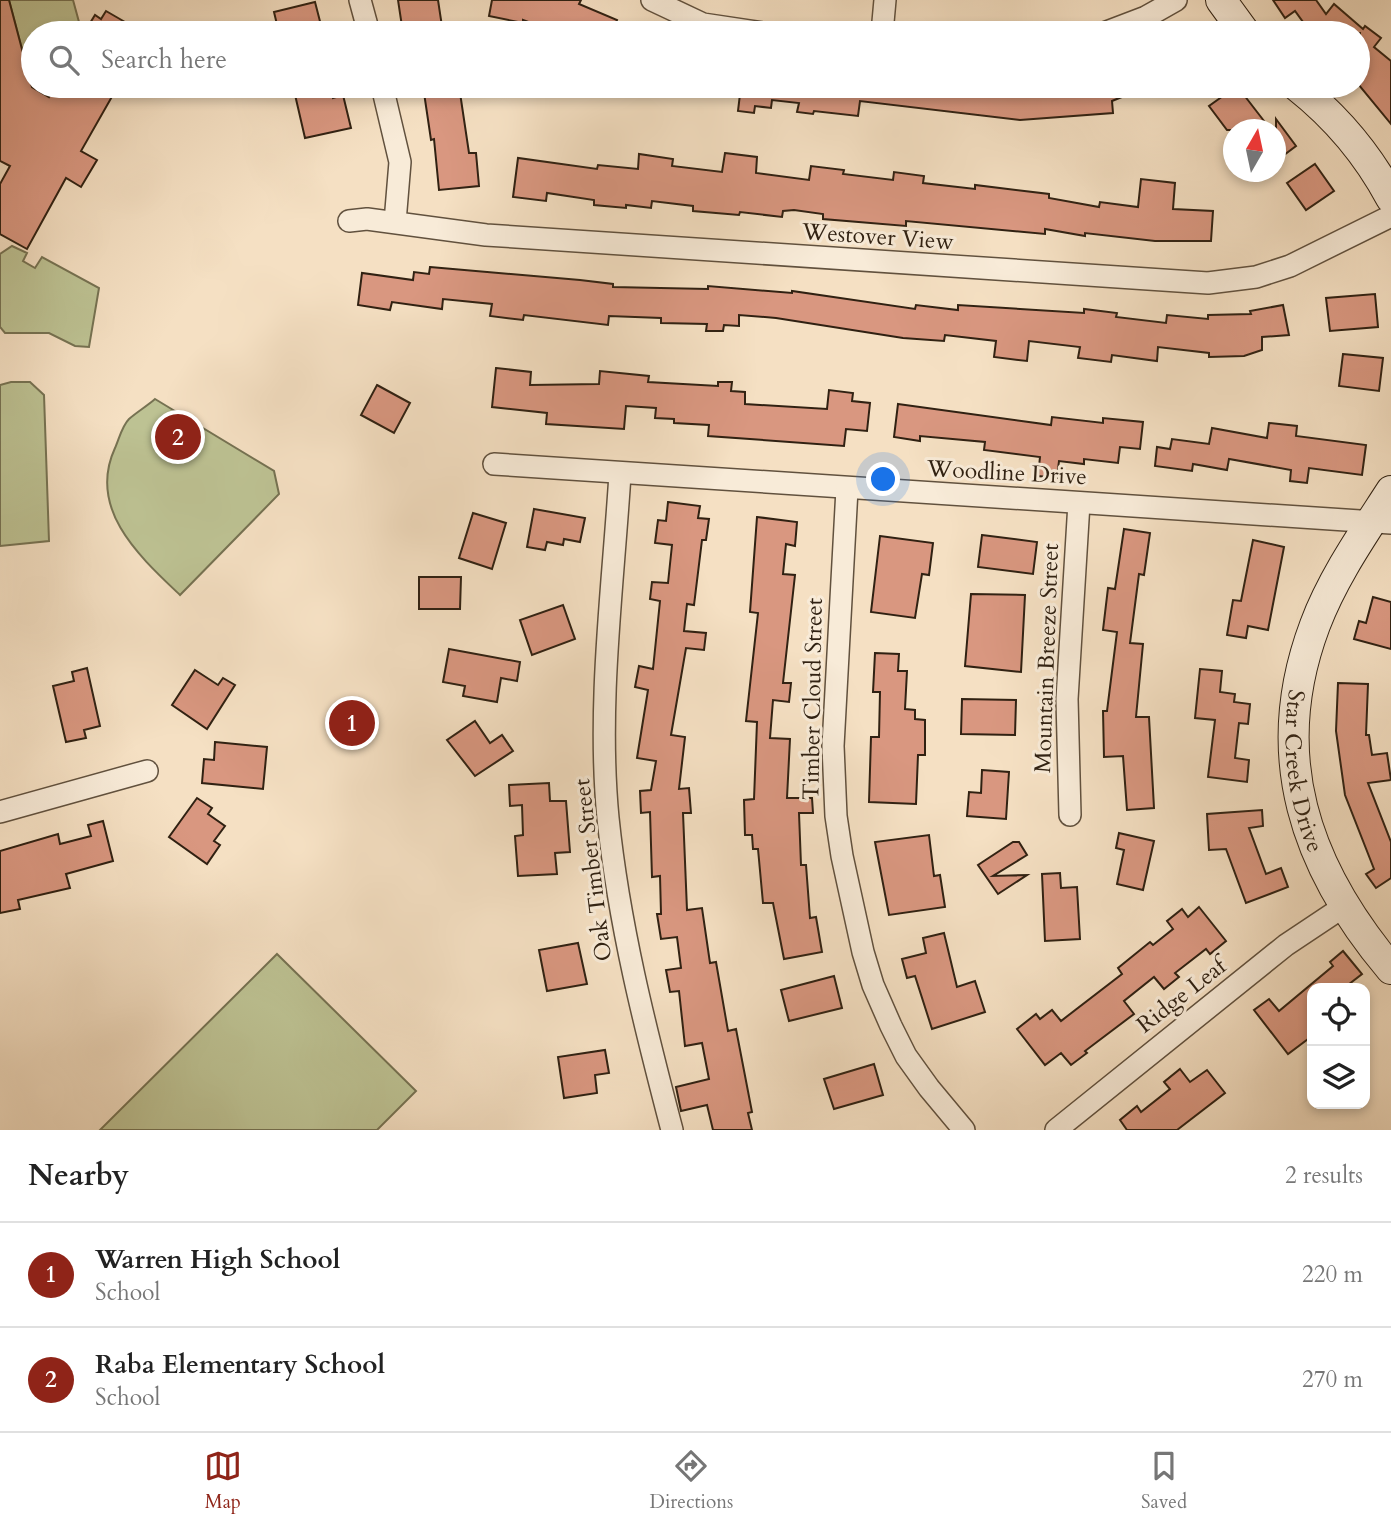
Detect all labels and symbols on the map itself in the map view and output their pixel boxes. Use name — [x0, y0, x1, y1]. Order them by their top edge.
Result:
north arrow — [1223, 119, 1286, 182]
street label: Westover View — [800, 216, 955, 257]
pin: 2 — [155, 411, 201, 463]
street label: Woodline Drive — [925, 453, 1088, 492]
your location — [866, 462, 900, 496]
street label: Mountain Breeze Street — [1027, 543, 1066, 773]
street label: Timber Cloud Street — [795, 598, 830, 800]
street label: Star Creek Drive — [1277, 688, 1331, 857]
pin: 1 — [329, 697, 375, 749]
street label: Oak Timber Street — [566, 777, 619, 963]
street label: Ridge Leaf — [1130, 948, 1236, 1040]

